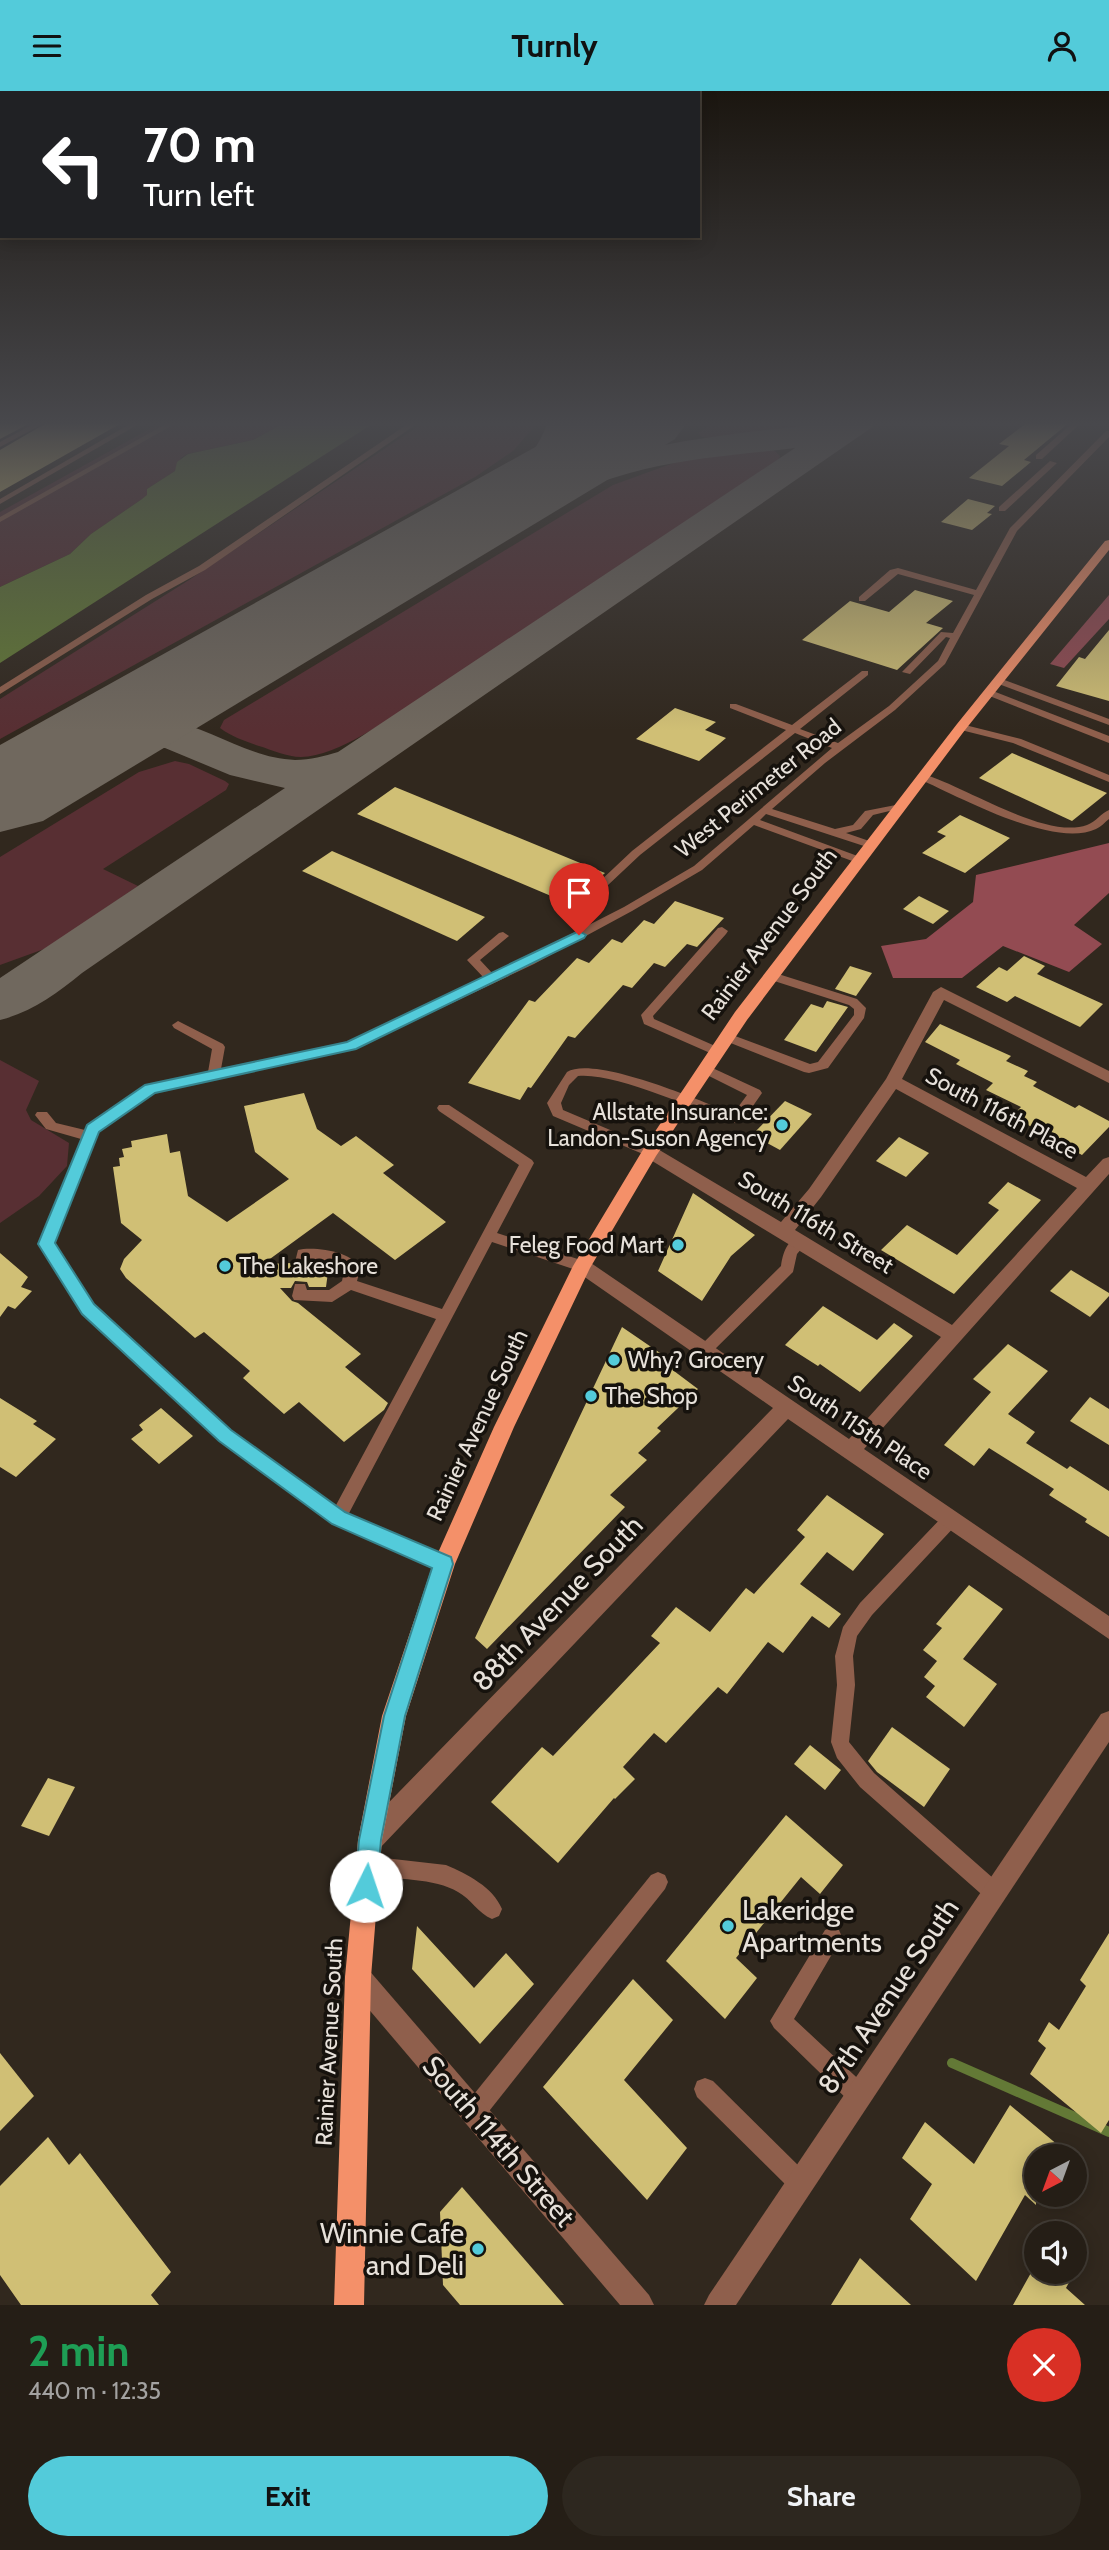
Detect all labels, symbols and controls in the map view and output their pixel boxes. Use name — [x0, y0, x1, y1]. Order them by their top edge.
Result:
text: Turnly — [511, 26, 598, 65]
icon: menu — [28, 27, 66, 65]
icon: person — [1043, 27, 1081, 65]
text: 70 m — [143, 115, 256, 174]
icon: left — [28, 119, 119, 210]
text: Turn left — [143, 175, 254, 214]
street label: West Perimeter Road — [669, 712, 847, 864]
street label: Rainier Avenue South — [695, 842, 843, 1026]
pin — [549, 863, 609, 935]
icon: arrive — [560, 874, 598, 912]
street label: South 116th Place — [921, 1061, 1083, 1165]
place label: Allstate Insurance: Landon-Suson Agency — [547, 1098, 768, 1152]
marker: Allstate Insurance: Landon-Suson Agency — [774, 1117, 790, 1133]
street label: South 116th Street — [733, 1165, 899, 1279]
place label: Feleg Food Mart — [509, 1231, 664, 1259]
marker: Feleg Food Mart — [670, 1237, 686, 1253]
place label: The Lakeshore — [239, 1252, 378, 1280]
marker: The Lakeshore — [217, 1258, 233, 1274]
street label: Rainier Avenue South — [420, 1325, 534, 1525]
place label: Why? Grocery — [628, 1346, 764, 1374]
marker: Why? Grocery — [606, 1352, 622, 1368]
street label: South 115th Place — [783, 1368, 938, 1486]
place label: The Shop — [605, 1382, 698, 1410]
marker: The Shop — [583, 1388, 599, 1404]
street label: 88th Avenue South — [465, 1508, 649, 1698]
position arrow — [329, 1849, 403, 1923]
street label: 87th Avenue South — [810, 1892, 966, 2100]
place label: Lakeridge Apartments — [742, 1893, 882, 1959]
marker: Lakeridge Apartments — [720, 1918, 736, 1934]
street label: Rainier Avenue South — [310, 1937, 348, 2147]
street label: South 114th Street — [416, 2049, 582, 2233]
north arrow — [1024, 2144, 1087, 2207]
map controls — [1024, 2144, 1087, 2284]
place label: Winnie Cafe and Deli — [320, 2216, 464, 2282]
button: sound — [1024, 2221, 1087, 2284]
marker: Winnie Cafe and Deli — [470, 2241, 486, 2257]
text: 2 min — [28, 2325, 129, 2377]
button: close — [1007, 2328, 1081, 2402]
text: 440 m · 12:35 — [28, 2377, 161, 2405]
button: Exit — [28, 2456, 548, 2536]
button: Share — [562, 2456, 1081, 2536]

